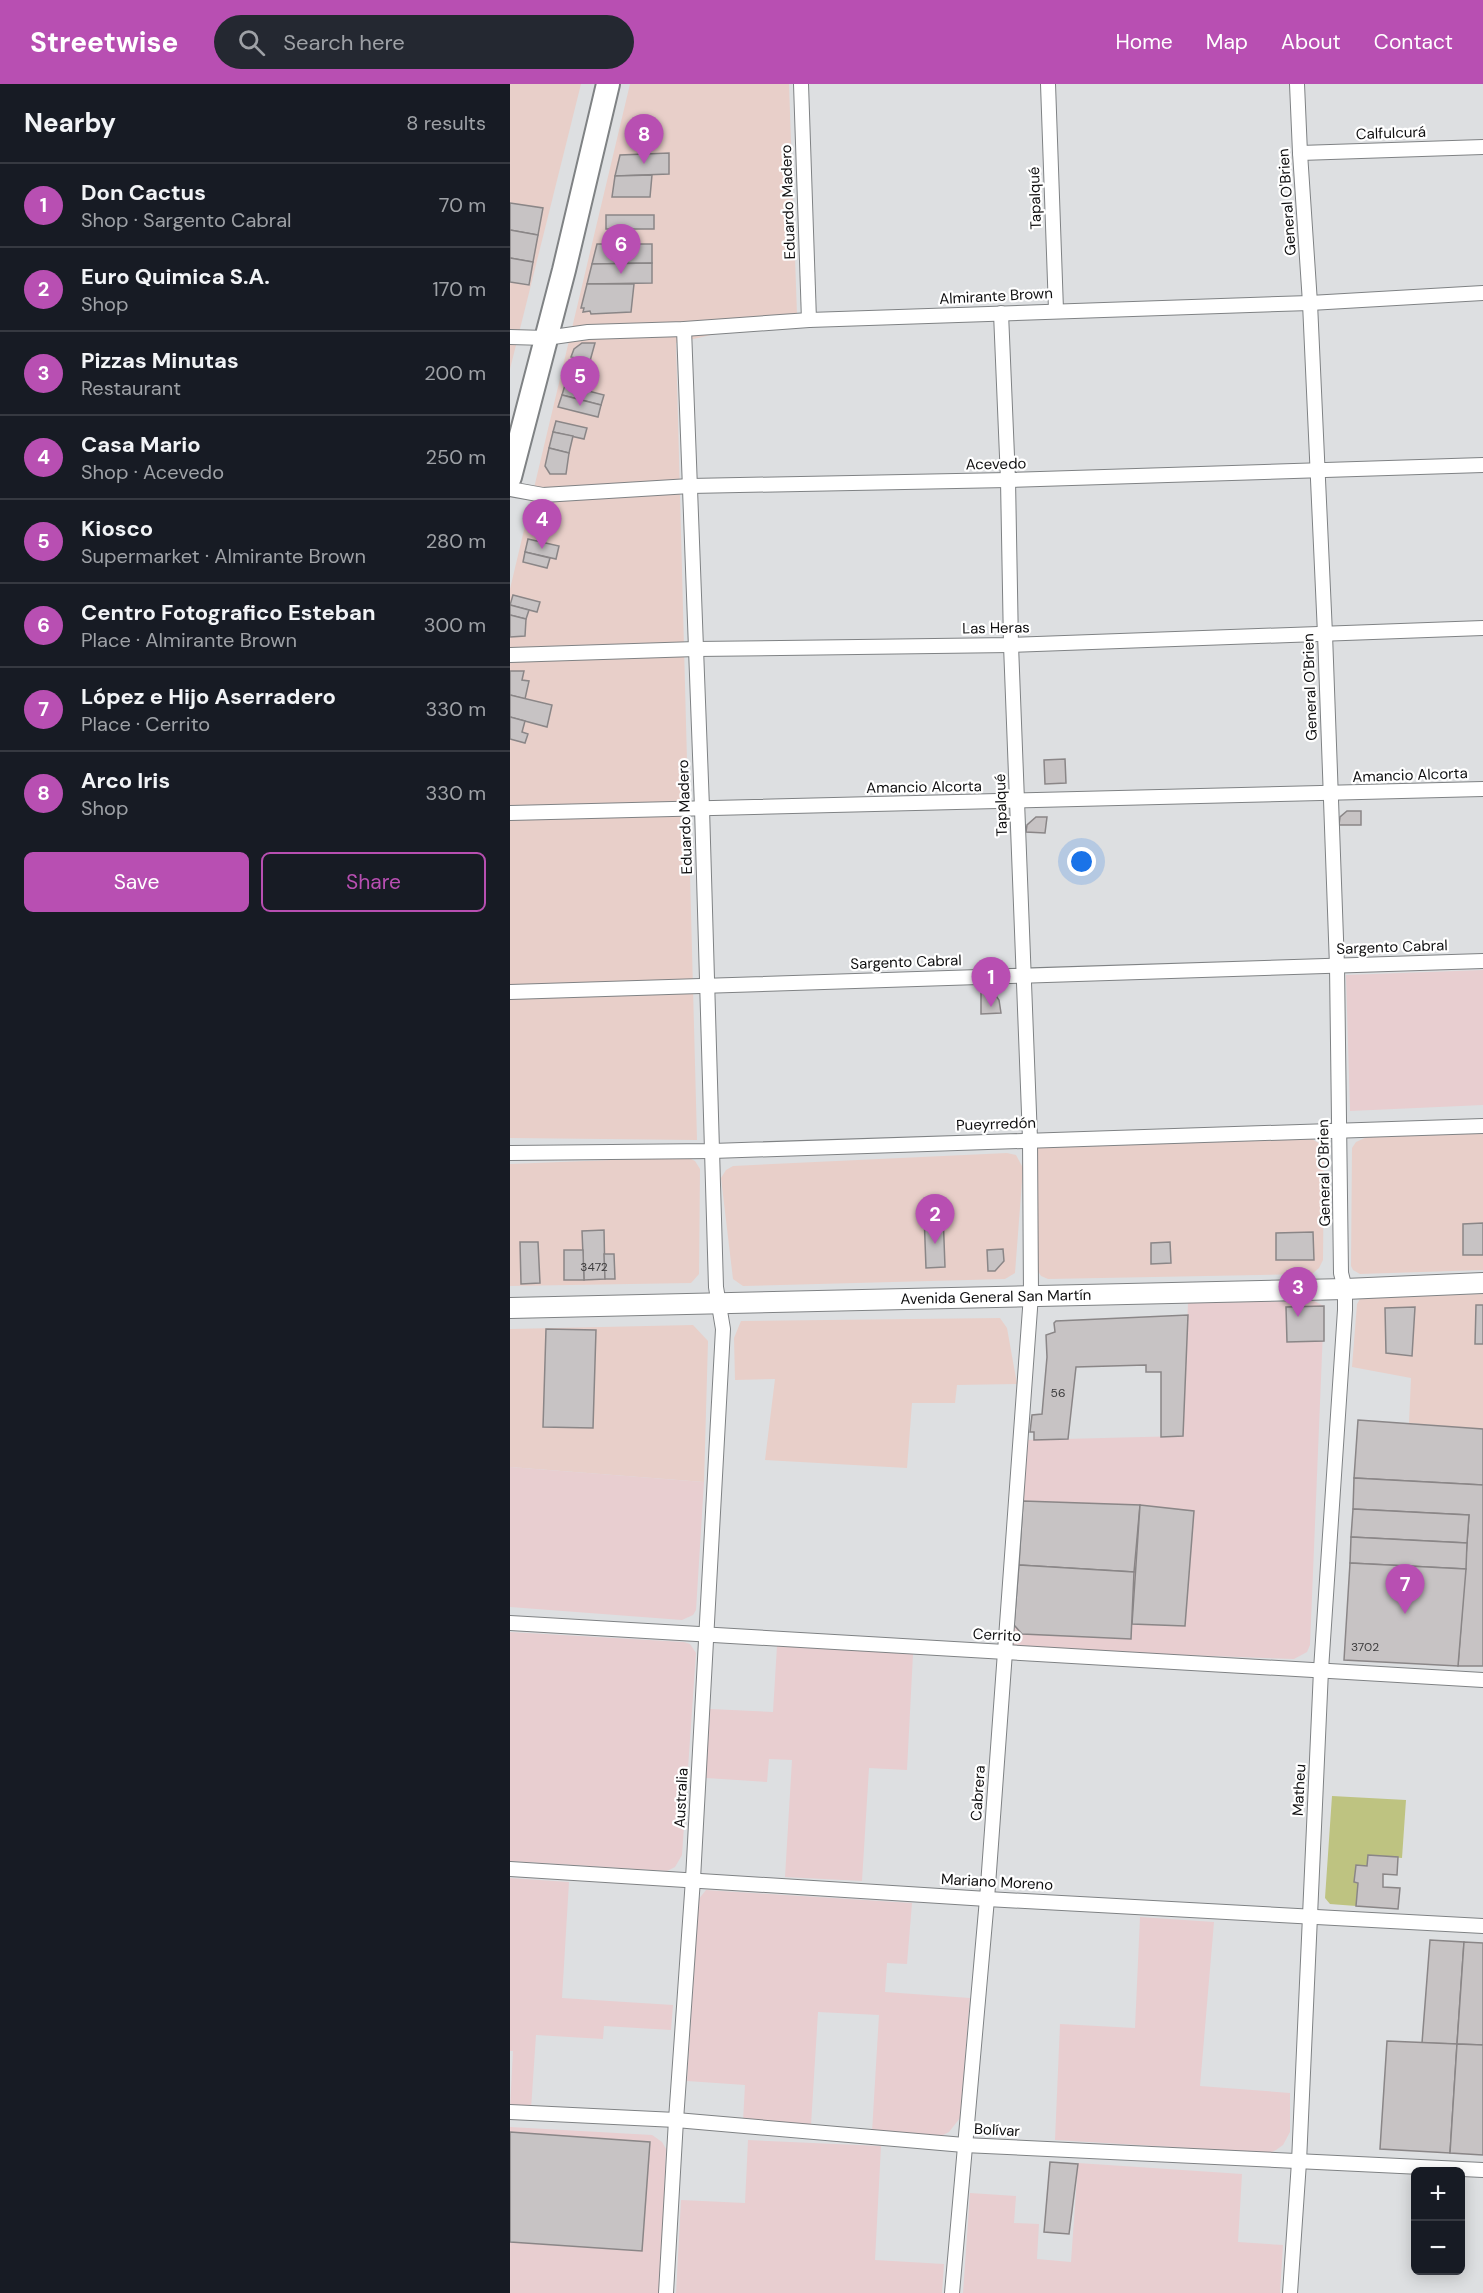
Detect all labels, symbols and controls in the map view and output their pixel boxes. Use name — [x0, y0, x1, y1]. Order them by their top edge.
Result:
search box — [214, 15, 634, 69]
text: Streetwise — [30, 24, 178, 61]
icon: search — [235, 26, 268, 59]
text: Search here — [283, 28, 405, 57]
text: Home — [1115, 28, 1173, 56]
text: Map — [1206, 28, 1248, 56]
text: About — [1281, 28, 1341, 56]
text: Contact — [1374, 28, 1453, 56]
text: Nearby — [24, 106, 116, 140]
text: 8 results — [406, 110, 486, 136]
pin: 8 — [624, 115, 664, 164]
street label: Calfulcurá — [1356, 122, 1426, 144]
street label: Eduardo Madero — [776, 144, 800, 260]
street label: General O'Brien — [1273, 148, 1301, 256]
street label: Tapalqué — [1024, 166, 1046, 230]
text: Don Cactus — [81, 178, 206, 207]
text: 1 — [40, 192, 47, 218]
text: 70 m — [439, 192, 486, 218]
text: Shop · Sargento Cabral — [81, 207, 292, 233]
pin: 6 — [602, 224, 640, 274]
text: Euro Quimica S.A. — [81, 262, 270, 291]
text: 2 — [38, 276, 49, 302]
text: 170 m — [433, 276, 486, 302]
street label: Almirante Brown — [939, 283, 1053, 309]
text: Shop — [81, 291, 128, 317]
text: Pizzas Minutas — [81, 346, 239, 375]
pin: 5 — [560, 356, 600, 406]
text: 3 — [37, 360, 50, 386]
text: 200 m — [424, 360, 486, 386]
text: Restaurant — [81, 375, 181, 401]
text: Casa Mario — [81, 430, 201, 459]
text: 4 — [37, 444, 50, 470]
text: 250 m — [425, 444, 486, 470]
street label: Acevedo — [965, 453, 1027, 475]
text: Shop · Acevedo — [81, 459, 224, 485]
pin: 4 — [522, 500, 561, 549]
text: Kiosco — [81, 514, 153, 543]
text: 5 — [37, 528, 50, 554]
text: 280 m — [426, 528, 486, 554]
text: Supermarket · Almirante Brown — [81, 543, 366, 569]
text: Centro Fotografico Esteban — [81, 598, 376, 627]
text: 6 — [37, 612, 50, 638]
text: 300 m — [424, 612, 486, 638]
street label: Las Heras — [962, 617, 1030, 639]
text: Place · Almirante Brown — [81, 627, 297, 653]
street label: General O'Brien — [1298, 633, 1322, 741]
text: López e Hijo Aserradero — [81, 682, 336, 711]
text: 7 — [38, 696, 49, 722]
text: 330 m — [426, 696, 486, 722]
text: Place · Cerrito — [81, 711, 210, 737]
street label: Eduardo Madero — [673, 759, 697, 875]
street label: Amancio Alcorta — [1352, 763, 1468, 787]
text: Arco Iris — [81, 766, 170, 795]
street label: Tapalqué — [990, 773, 1012, 837]
street label: Amancio Alcorta — [866, 776, 982, 798]
text: 8 — [37, 780, 50, 806]
text: 330 m — [426, 780, 486, 806]
text: Shop — [81, 795, 128, 821]
your location — [1067, 847, 1096, 876]
button: Save — [24, 852, 249, 912]
button: Share — [261, 852, 486, 912]
street label: Sargento Cabral — [1336, 935, 1448, 959]
street label: Sargento Cabral — [850, 950, 962, 974]
pin: 1 — [972, 958, 1010, 1007]
street label: Pueyrredón — [956, 1113, 1036, 1135]
street label: General O'Brien — [1313, 1119, 1335, 1227]
pin: 2 — [916, 1194, 954, 1244]
house number: 3472 — [580, 1259, 608, 1275]
pin: 3 — [1278, 1268, 1318, 1317]
street label: Avenida General San Martín — [900, 1285, 1092, 1309]
house number: 56 — [1051, 1385, 1065, 1401]
pin: 7 — [1386, 1564, 1424, 1614]
street label: Cerrito — [972, 1624, 1022, 1646]
house number: 3702 — [1351, 1639, 1379, 1655]
street label: Matheu — [1288, 1763, 1310, 1817]
street label: Cabrera — [966, 1764, 990, 1822]
street label: Australia — [669, 1767, 693, 1829]
street label: Mariano Moreno — [940, 1869, 1054, 1895]
street label: Bolívar — [974, 2119, 1021, 2141]
map controls — [1411, 2167, 1465, 2275]
button: + — [1411, 2167, 1465, 2221]
button: − — [1411, 2221, 1465, 2275]

